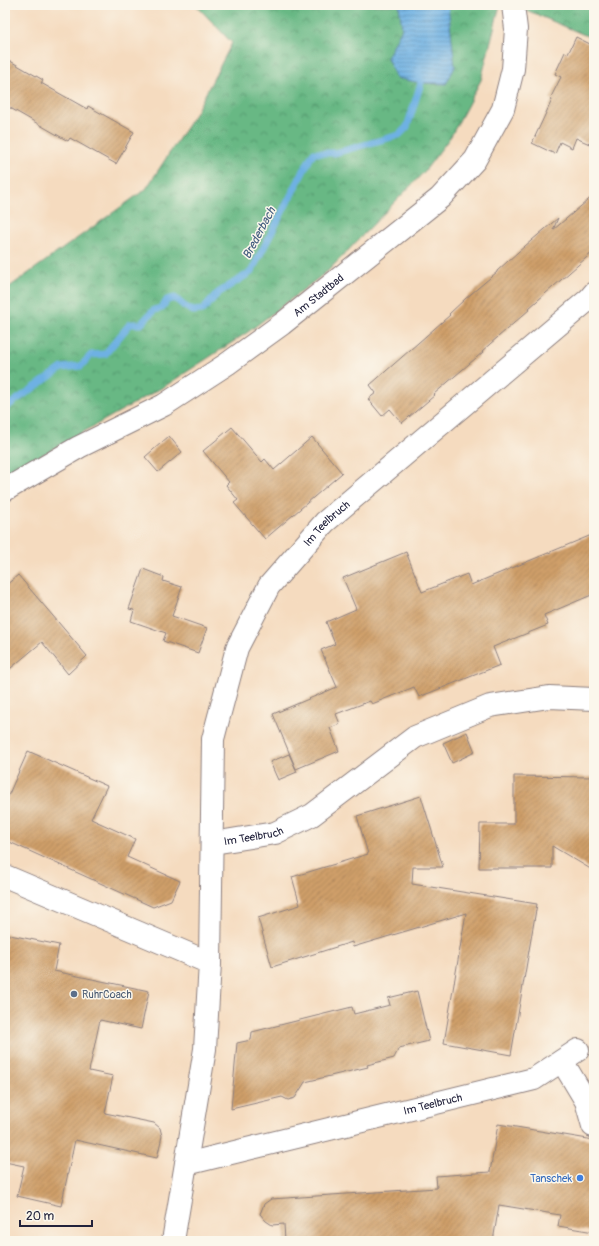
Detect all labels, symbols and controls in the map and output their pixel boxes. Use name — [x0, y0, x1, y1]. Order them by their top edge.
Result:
water label: Brederbach — [240, 204, 280, 262]
street label: Am Stadtbad — [291, 271, 346, 319]
street label: Im Teelbruch — [301, 498, 353, 549]
street label: Im Teelbruch — [223, 824, 285, 848]
place label: RuhrCoach — [82, 988, 132, 1001]
marker: RuhrCoach — [69, 989, 79, 999]
street label: Im Teelbruch — [402, 1091, 463, 1118]
place label: Tanschek — [530, 1172, 572, 1185]
marker: Tanschek — [575, 1173, 585, 1183]
scale bar — [20, 1202, 92, 1228]
text: 20 m — [26, 1209, 55, 1224]

